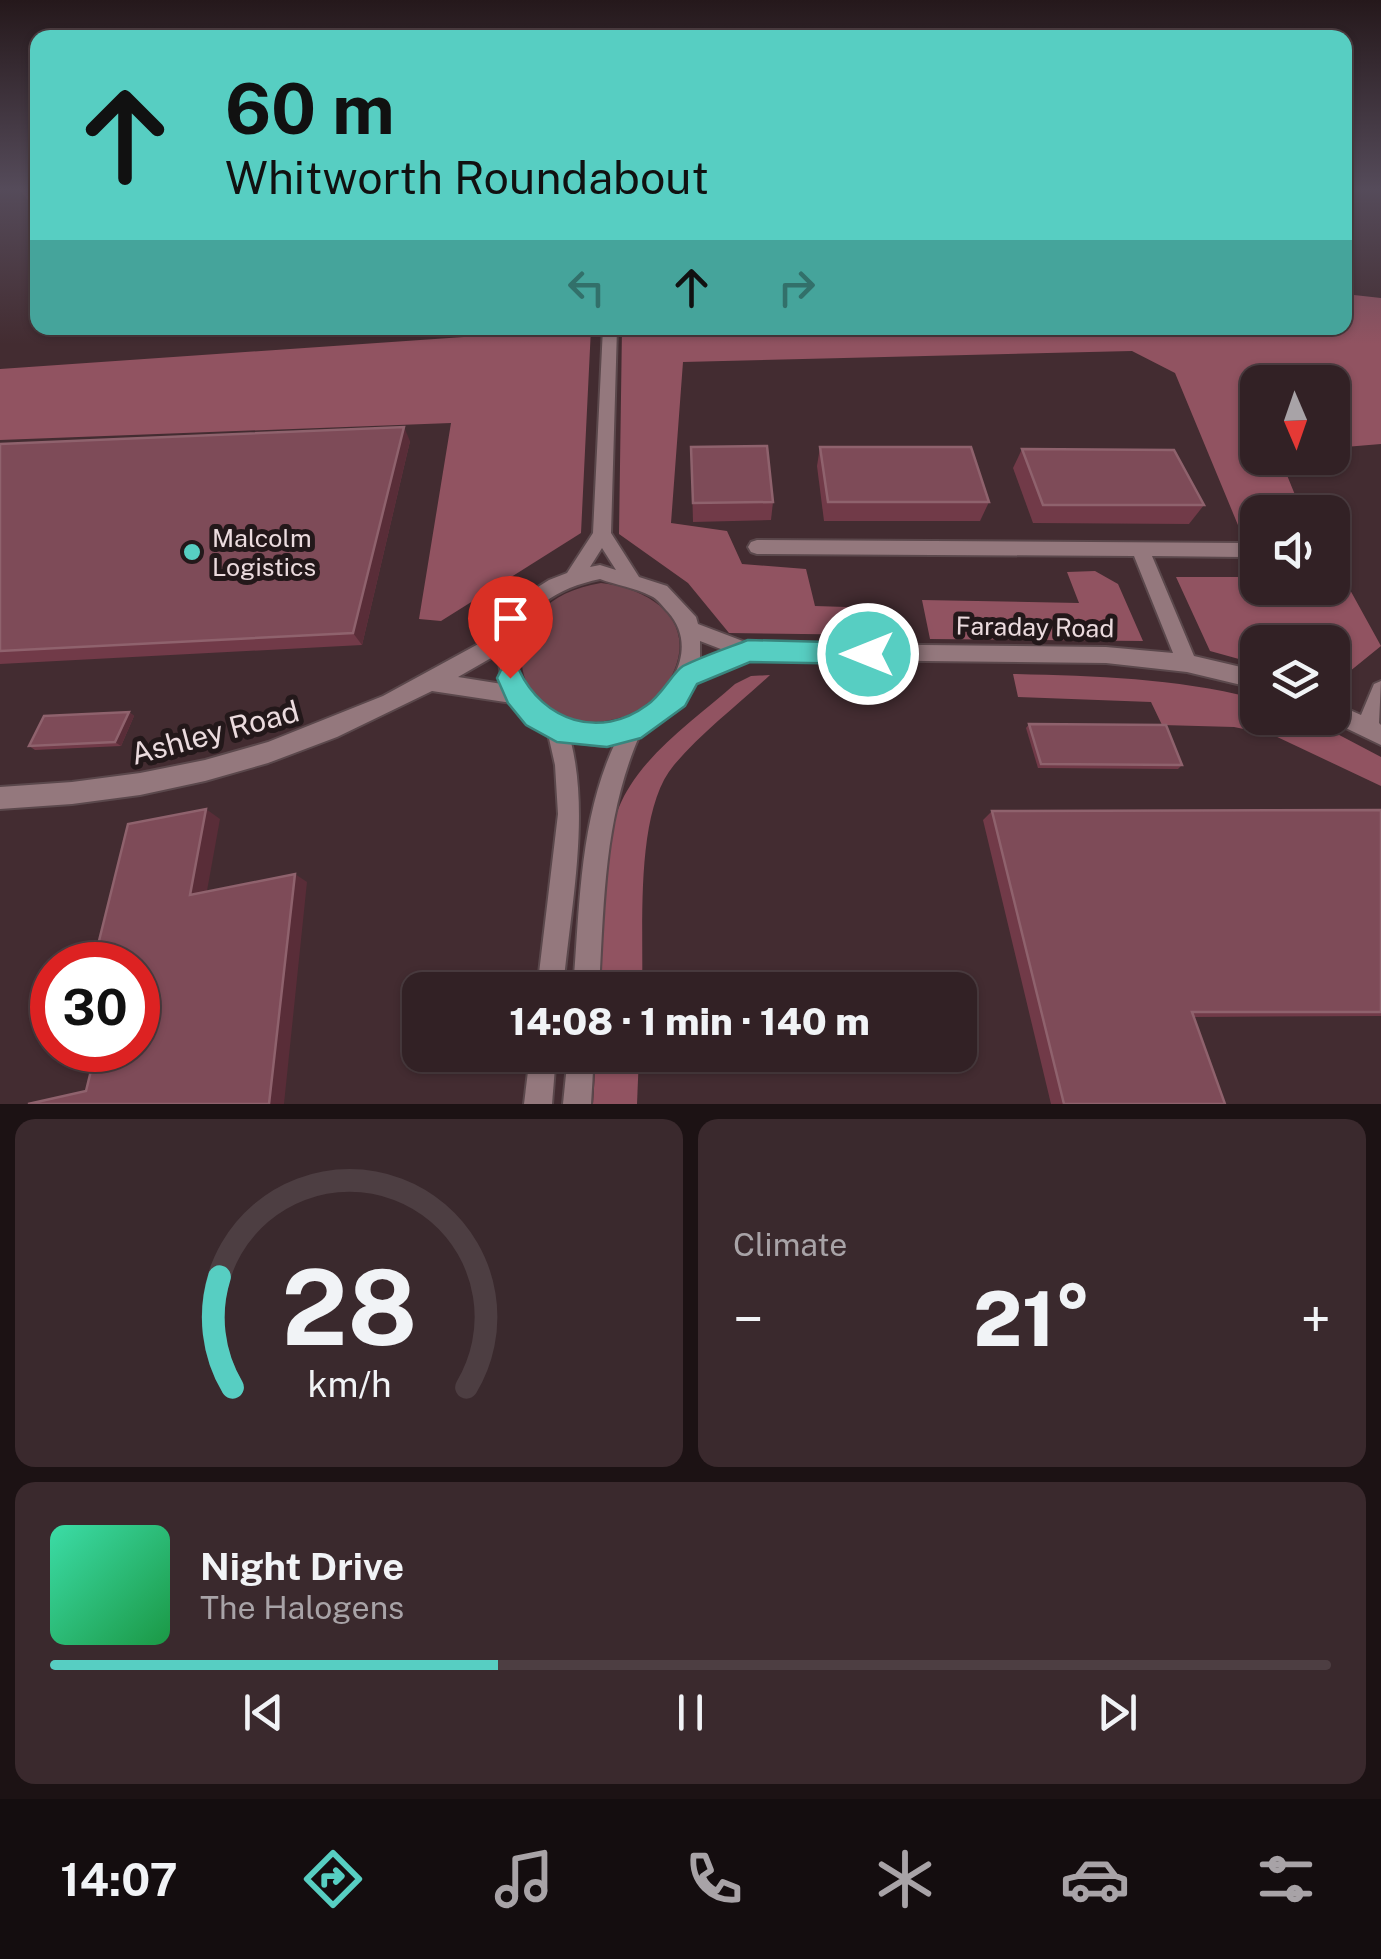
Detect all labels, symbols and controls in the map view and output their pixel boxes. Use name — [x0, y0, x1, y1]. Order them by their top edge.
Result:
text: 60 m — [225, 67, 395, 150]
icon: ahead — [60, 70, 190, 200]
text: Whitworth Roundabout — [225, 151, 709, 204]
icon: left — [559, 260, 614, 315]
icon: ahead — [664, 260, 719, 315]
icon: right — [769, 260, 824, 315]
north arrow — [1240, 365, 1350, 475]
map controls — [1240, 365, 1350, 735]
button: sound — [1240, 495, 1350, 605]
place label: Malcolm Logistics — [212, 523, 316, 582]
marker: Malcolm Logistics — [181, 541, 203, 563]
pin — [468, 576, 553, 679]
icon: arrive — [483, 591, 538, 646]
position arrow — [816, 602, 920, 706]
street label: Faraday Road — [956, 611, 1114, 643]
button: layers — [1240, 625, 1350, 735]
street label: Ashley Road — [127, 692, 303, 772]
speed limit sign: 30 — [30, 942, 160, 1072]
text: 14:08 · 1 min · 140 m — [509, 999, 870, 1044]
text: Climate — [733, 1226, 847, 1263]
text: 28 — [281, 1246, 417, 1368]
text: 21° — [973, 1275, 1091, 1363]
text: − — [733, 1287, 764, 1351]
text: + — [1301, 1287, 1331, 1351]
text: km/h — [307, 1363, 391, 1405]
text: Night Drive — [200, 1544, 404, 1589]
text: The Halogens — [200, 1589, 404, 1626]
icon: previous — [236, 1685, 291, 1740]
icon: pause — [663, 1685, 718, 1740]
icon: next — [1090, 1685, 1145, 1740]
icon: directions — [298, 1844, 368, 1914]
icon: music — [489, 1844, 559, 1914]
icon: phone — [679, 1844, 749, 1914]
icon: climate — [870, 1844, 940, 1914]
icon: car — [1060, 1844, 1130, 1914]
icon: filters — [1251, 1844, 1321, 1914]
text: 14:07 — [60, 1853, 178, 1906]

